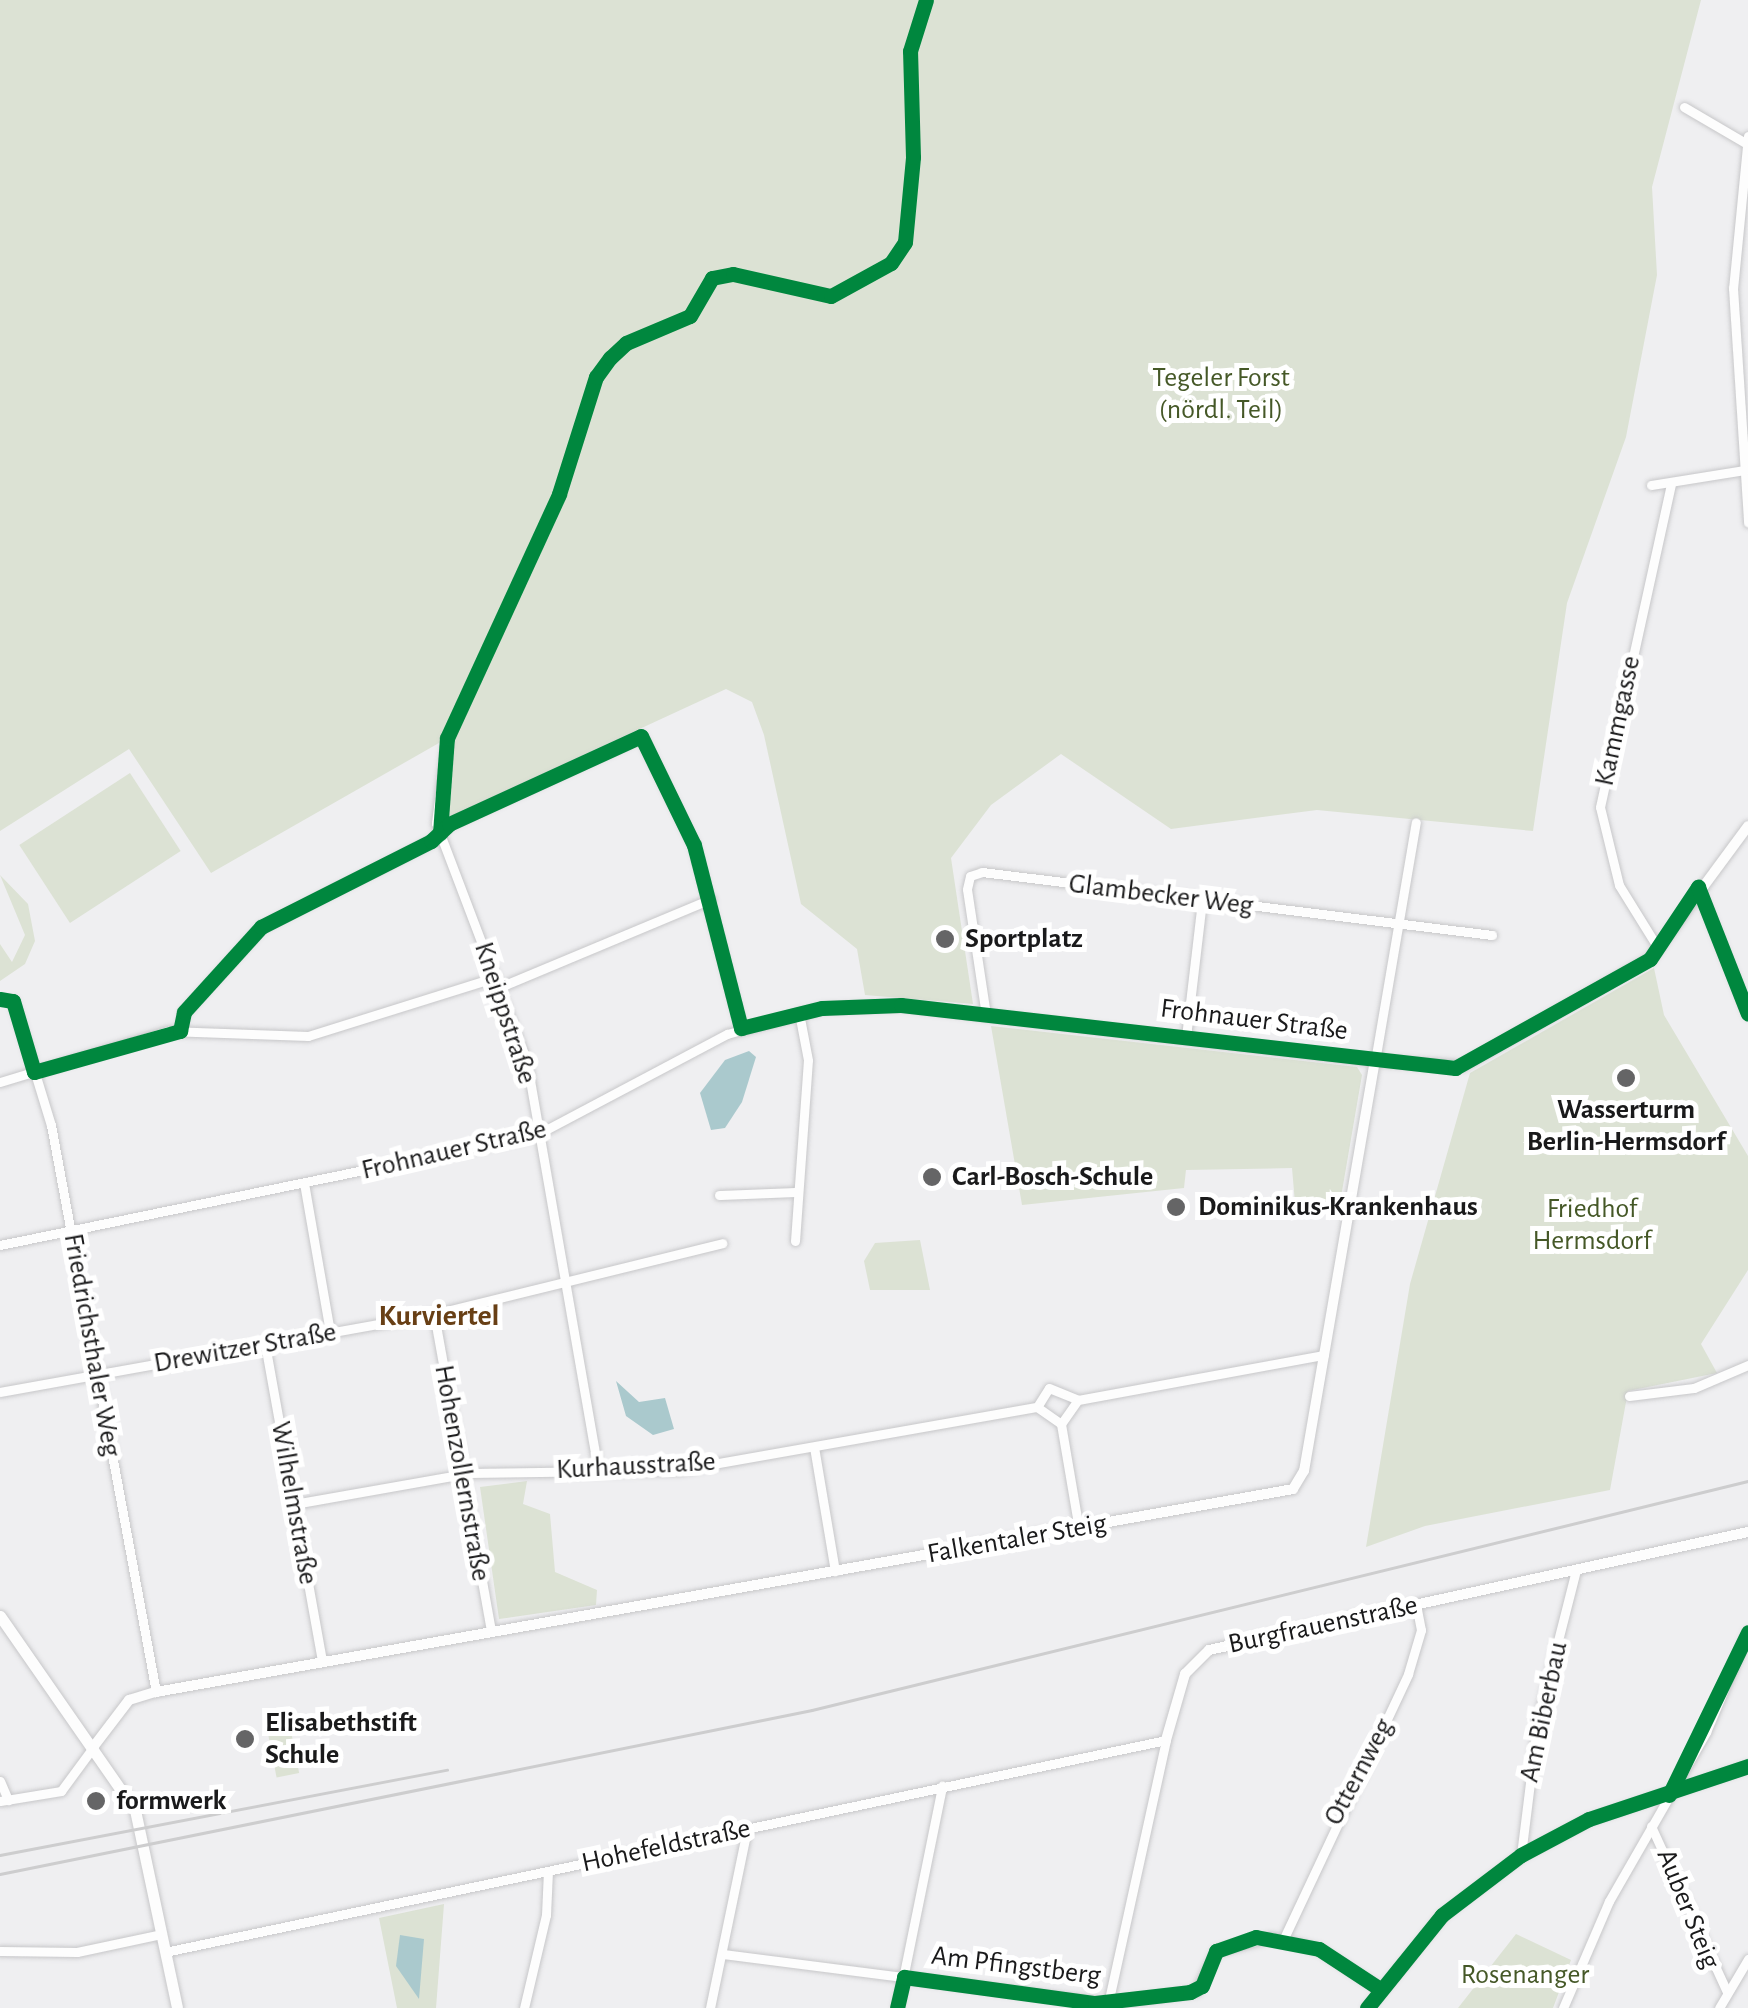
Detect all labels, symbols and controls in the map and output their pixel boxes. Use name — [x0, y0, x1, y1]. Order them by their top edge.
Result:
park label: Tegeler Forst (nördl. Teil) — [1152, 361, 1290, 427]
street label: Kammgasse — [1588, 653, 1648, 789]
street label: Glambecker Weg — [1067, 867, 1255, 923]
place label: Sportplatz — [965, 922, 1083, 956]
marker: Sportplatz — [934, 928, 956, 950]
street label: Kneippstraße — [466, 938, 544, 1088]
street label: Frohnauer Straße — [1158, 992, 1350, 1048]
marker: Wasserturm Berlin-Hermsdorf — [1615, 1067, 1637, 1089]
place label: Wasserturm Berlin-Hermsdorf — [1527, 1093, 1725, 1159]
street label: Frohnauer Straße — [358, 1112, 550, 1188]
place label: Carl-Bosch-Schule — [952, 1160, 1153, 1194]
marker: Carl-Bosch-Schule — [921, 1166, 943, 1188]
place label: Dominikus-Krankenhaus — [1198, 1190, 1478, 1224]
park label: Friedhof Hermsdorf — [1533, 1192, 1651, 1258]
marker: Dominikus-Krankenhaus — [1163, 1194, 1189, 1220]
street label: Friedrichsthaler Weg — [56, 1231, 128, 1459]
district label: Kurviertel — [379, 1298, 499, 1334]
street label: Drewitzer Straße — [151, 1315, 339, 1381]
street label: Hohenzollernstraße — [426, 1362, 498, 1584]
street label: Wilhelmstraße — [263, 1419, 325, 1587]
street label: Kurhausstraße — [555, 1445, 717, 1487]
street label: Falkentaler Steig — [925, 1507, 1109, 1571]
street label: Burgfrauenstraße — [1225, 1589, 1421, 1661]
street label: Am Biberbau — [1513, 1639, 1575, 1785]
place label: Elisabethstift Schule — [265, 1706, 417, 1772]
street label: Otternweg — [1317, 1713, 1401, 1831]
marker: Elisabethstift Schule — [234, 1728, 256, 1750]
place label: formwerk — [116, 1784, 226, 1818]
marker: formwerk — [85, 1790, 107, 1812]
street label: Hohefeldstraße — [579, 1812, 753, 1880]
street label: Auber Steig — [1649, 1844, 1727, 1974]
street label: Am Pfingstberg — [929, 1939, 1103, 1993]
park label: Rosenanger — [1461, 1958, 1589, 1992]

